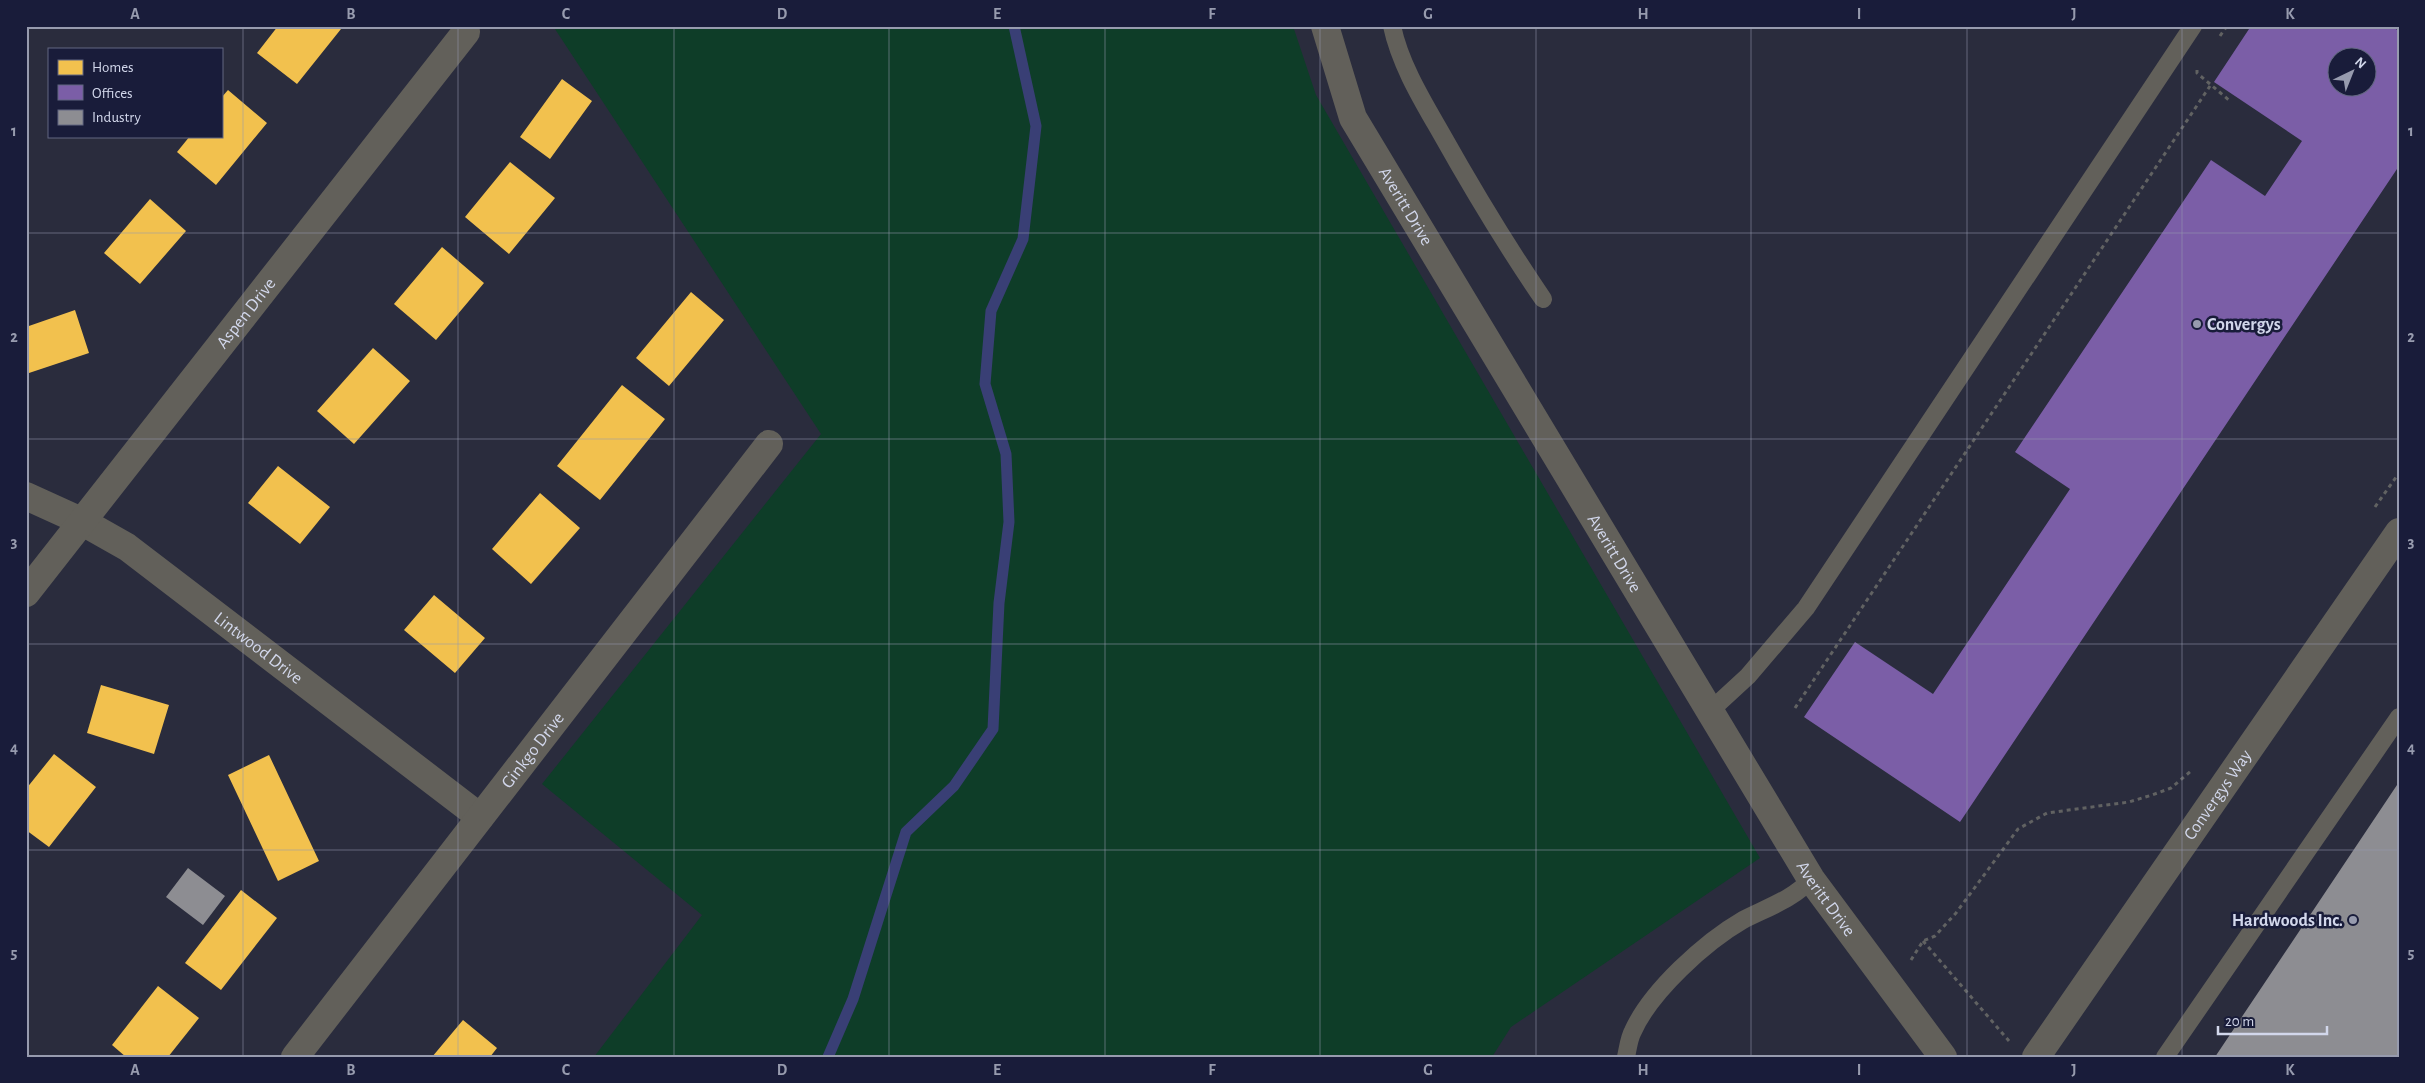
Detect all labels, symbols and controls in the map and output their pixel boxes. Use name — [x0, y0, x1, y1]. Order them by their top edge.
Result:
text: A — [130, 6, 140, 22]
text: B — [346, 6, 356, 22]
text: C — [562, 6, 571, 22]
text: D — [777, 6, 788, 22]
text: E — [993, 6, 1001, 22]
text: F — [1208, 6, 1216, 22]
text: G — [1423, 6, 1433, 22]
text: H — [1637, 6, 1649, 22]
text: I — [1857, 6, 1861, 22]
text: J — [2071, 6, 2077, 22]
text: K — [2285, 6, 2295, 22]
legend — [48, 48, 222, 138]
north arrow — [2328, 48, 2378, 98]
text: N — [2352, 55, 2369, 72]
text: Homes — [92, 60, 134, 75]
text: Offices — [92, 86, 133, 101]
text: Industry — [92, 110, 141, 125]
text: 1 — [11, 123, 17, 139]
text: 1 — [2408, 123, 2414, 139]
street label: Averitt Drive — [1375, 164, 1436, 249]
street label: Aspen Drive — [213, 275, 280, 352]
place label: Convergys — [2207, 316, 2281, 334]
marker: Convergys — [2191, 318, 2203, 330]
text: 2 — [10, 329, 18, 345]
text: 2 — [2407, 329, 2415, 345]
street label: Averitt Drive — [1584, 511, 1644, 596]
text: 3 — [11, 534, 18, 550]
text: 3 — [2408, 534, 2415, 550]
street label: Lintwood Drive — [210, 609, 306, 688]
street label: Ginkgo Drive — [498, 709, 568, 792]
text: 4 — [10, 740, 18, 756]
text: 4 — [2407, 740, 2415, 756]
street label: Convergys Way — [2181, 747, 2256, 844]
street label: Averitt Drive — [1792, 858, 1858, 940]
place label: Hardwoods Inc. — [2232, 912, 2343, 930]
marker: Hardwoods Inc. — [2347, 914, 2359, 926]
text: 5 — [11, 945, 18, 961]
text: 5 — [2408, 945, 2415, 961]
scale bar — [2218, 1003, 2326, 1035]
text: 20 m — [2225, 1014, 2254, 1029]
text: A — [130, 1062, 140, 1078]
text: B — [346, 1062, 356, 1078]
text: C — [562, 1062, 571, 1078]
text: D — [777, 1062, 788, 1078]
text: E — [993, 1062, 1001, 1078]
text: F — [1208, 1062, 1216, 1078]
text: G — [1423, 1062, 1433, 1078]
text: H — [1637, 1062, 1649, 1078]
text: I — [1857, 1062, 1861, 1078]
text: J — [2071, 1062, 2077, 1078]
text: K — [2285, 1062, 2295, 1078]

